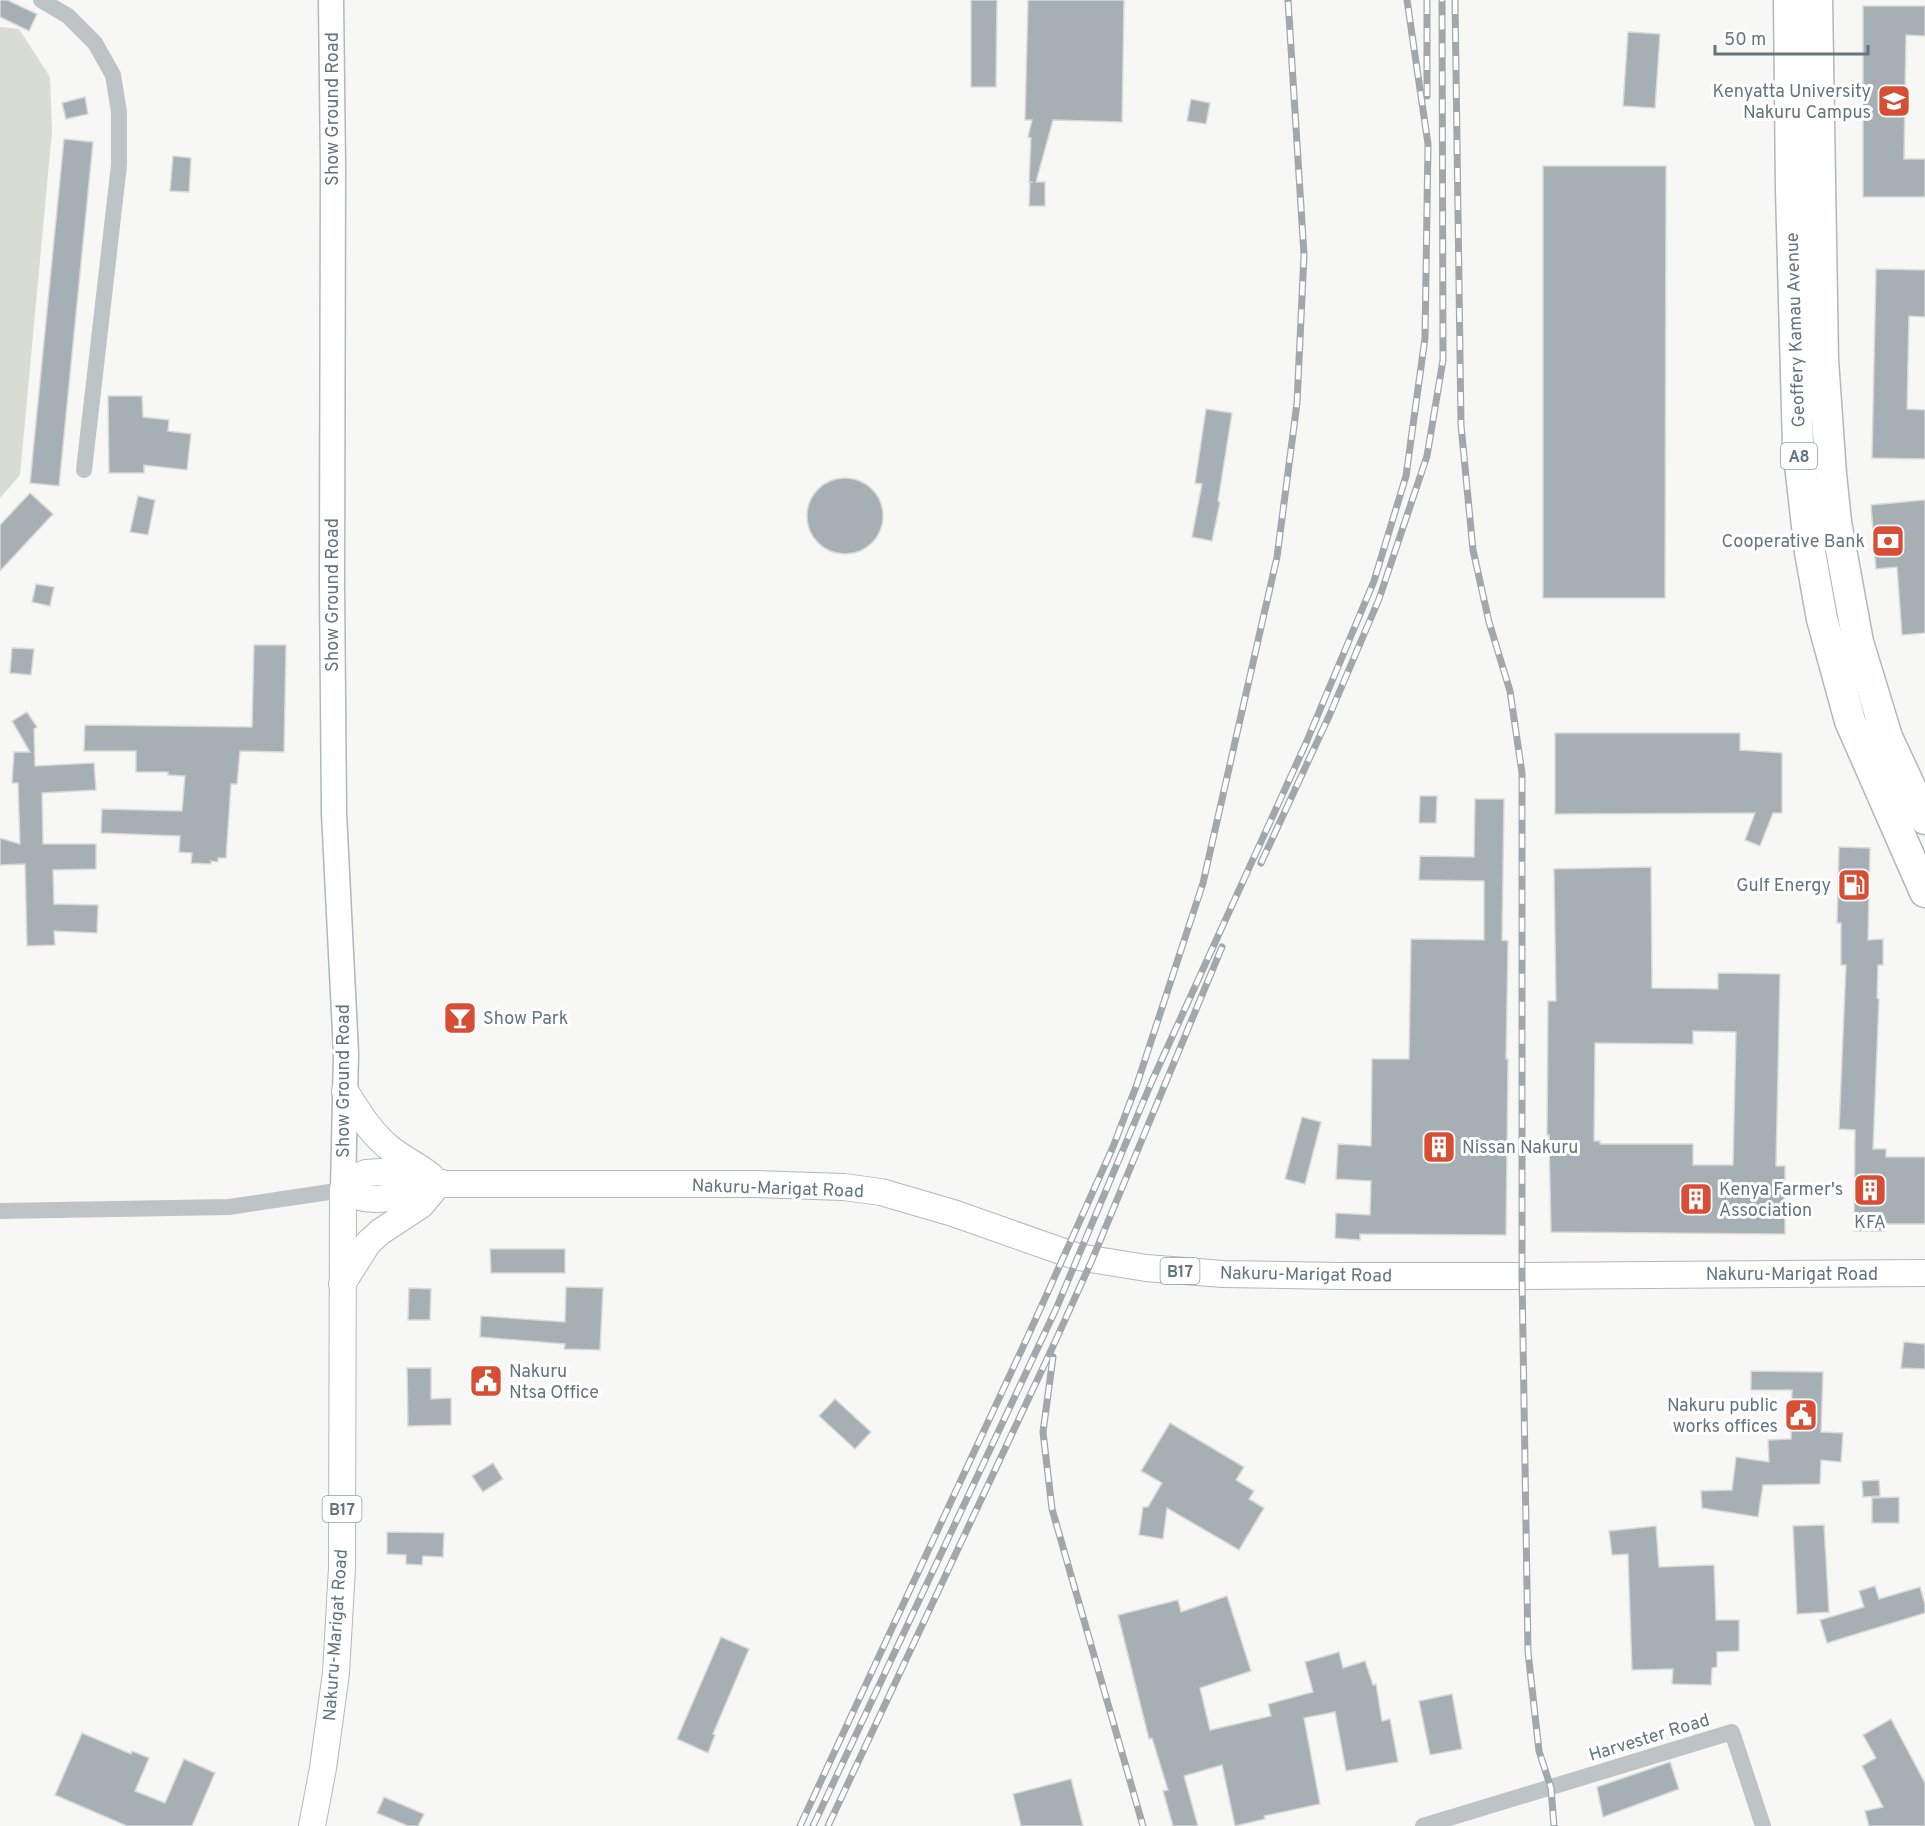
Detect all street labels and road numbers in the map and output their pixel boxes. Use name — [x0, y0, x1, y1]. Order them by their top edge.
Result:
street label: Show Ground Road — [322, 32, 345, 186]
street label: Geoffery Kamau Avenue — [1782, 232, 1811, 428]
road number: A8 — [1781, 443, 1817, 469]
street label: Show Ground Road — [322, 518, 345, 672]
street label: Show Ground Road — [333, 1004, 356, 1158]
street label: Nakuru-Marigat Road — [691, 1175, 865, 1204]
road number: B17 — [1160, 1258, 1200, 1284]
street label: Nakuru-Marigat Road — [1220, 1262, 1392, 1289]
street label: Nakuru-Marigat Road — [1706, 1264, 1878, 1287]
road number: B17 — [322, 1496, 362, 1522]
street label: Nakuru-Marigat Road — [319, 1548, 354, 1722]
street label: Harvester Road — [1586, 1709, 1713, 1768]

